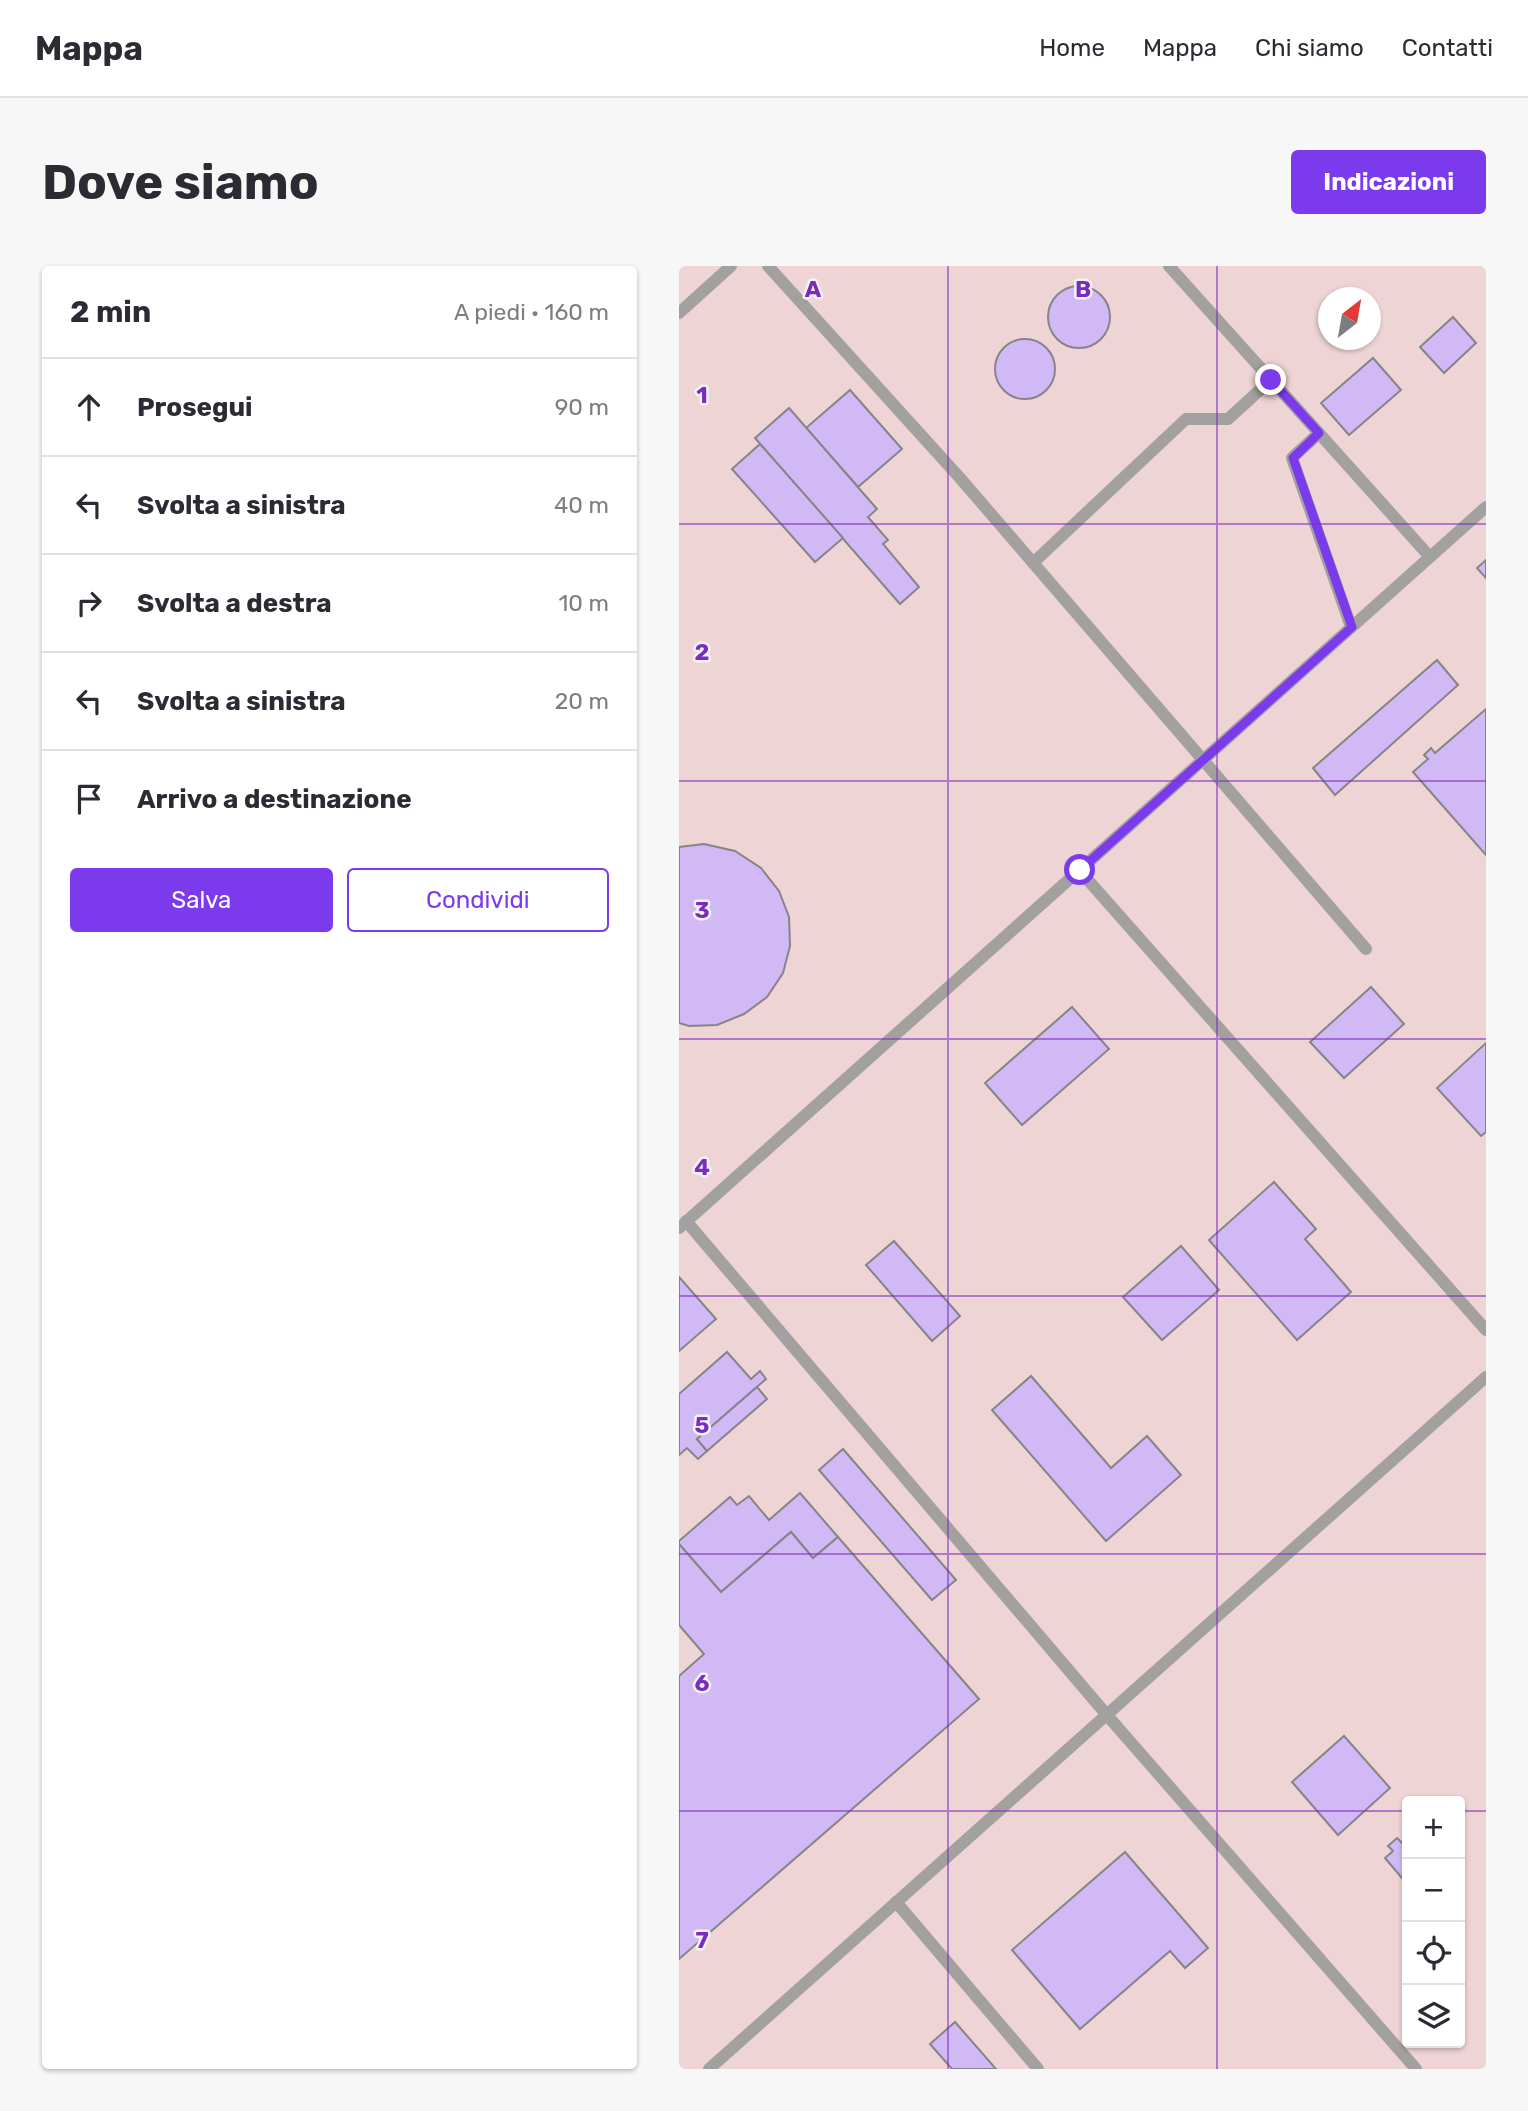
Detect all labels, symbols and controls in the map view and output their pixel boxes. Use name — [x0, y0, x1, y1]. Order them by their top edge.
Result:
text: Mappa — [35, 29, 143, 68]
text: Home — [1039, 34, 1105, 62]
text: Mappa — [1143, 34, 1217, 62]
text: Chi siamo — [1255, 34, 1364, 62]
text: Contatti — [1402, 34, 1493, 62]
button: Indicazioni — [1291, 150, 1486, 214]
text: Dove siamo — [42, 153, 319, 211]
text: A — [805, 275, 822, 303]
text: B — [1075, 275, 1091, 303]
north arrow — [1318, 287, 1381, 350]
text: 2 min — [70, 294, 151, 330]
text: A piedi · 160 m — [454, 298, 609, 326]
route end — [1255, 364, 1286, 395]
text: 1 — [696, 381, 708, 409]
icon: ahead — [70, 388, 108, 426]
text: Prosegui — [137, 392, 253, 423]
text: 90 m — [555, 393, 609, 421]
icon: left — [70, 486, 108, 524]
text: Svolta a sinistra — [137, 490, 346, 521]
text: 40 m — [554, 491, 609, 519]
icon: right — [70, 584, 108, 622]
text: Svolta a destra — [137, 588, 332, 619]
text: 10 m — [558, 589, 609, 617]
text: 2 — [695, 638, 709, 666]
icon: left — [70, 682, 108, 720]
text: Svolta a sinistra — [137, 686, 346, 717]
text: 20 m — [555, 687, 609, 715]
icon: arrive — [70, 780, 108, 818]
text: Arrivo a destinazione — [137, 784, 412, 815]
route start — [1064, 854, 1095, 885]
button: Salva — [70, 868, 333, 932]
button: Condividi — [347, 868, 609, 932]
text: 3 — [694, 896, 710, 924]
text: 4 — [694, 1153, 710, 1181]
text: 5 — [695, 1411, 710, 1439]
text: 6 — [695, 1669, 710, 1697]
map controls — [1402, 1796, 1465, 2048]
button: + — [1402, 1796, 1465, 1859]
button: − — [1402, 1859, 1465, 1922]
button: locate — [1402, 1922, 1465, 1985]
text: 7 — [695, 1926, 709, 1954]
button: layers — [1402, 1985, 1465, 2048]

